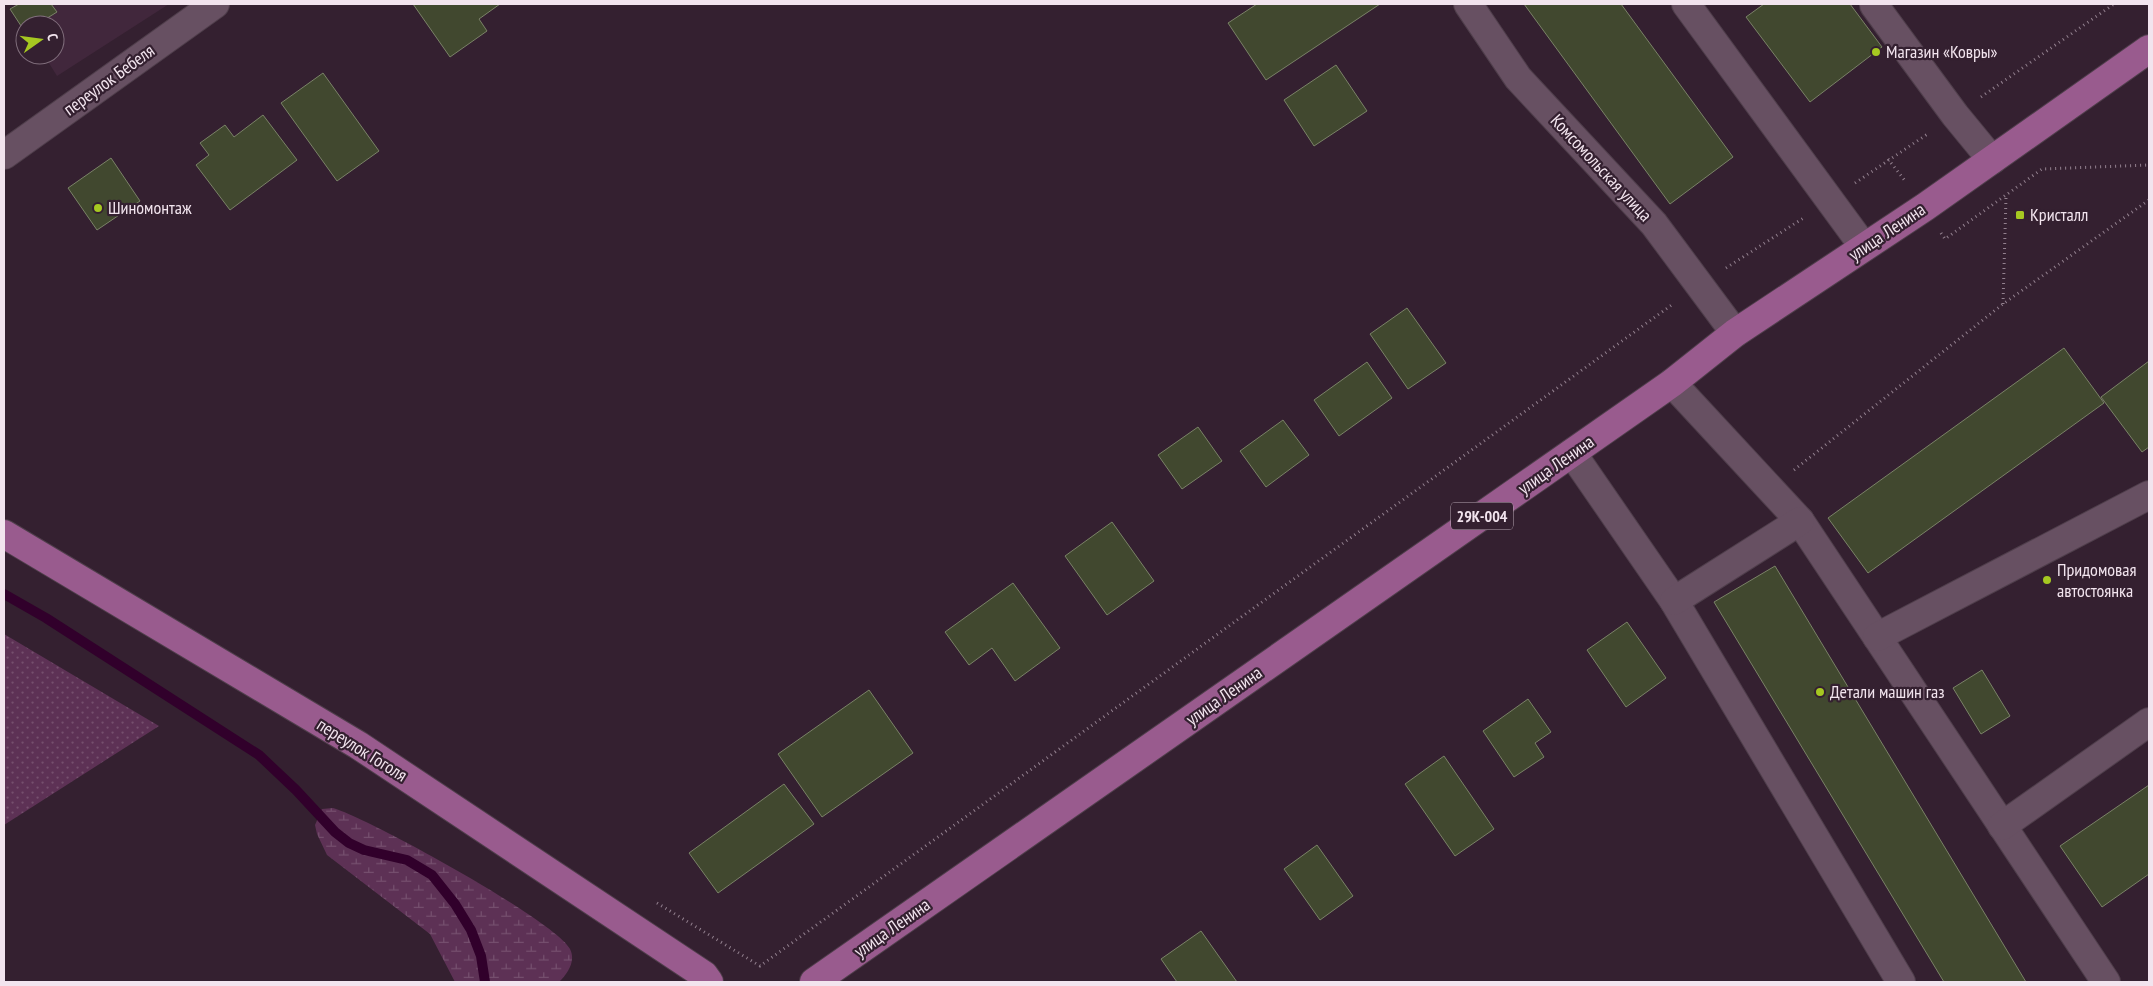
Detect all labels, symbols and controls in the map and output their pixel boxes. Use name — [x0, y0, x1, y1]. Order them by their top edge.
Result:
north arrow — [15, 15, 65, 65]
text: С — [43, 32, 62, 43]
street label: переулок Бебеля — [59, 39, 159, 120]
place label: Магазин «Ковры» — [1886, 40, 1998, 63]
marker: Магазин «Ковры» — [1870, 46, 1882, 58]
street label: Комсомольская улица — [1546, 109, 1657, 226]
place label: Шиномонтаж — [108, 196, 192, 219]
street label: улица Ленина — [1844, 197, 1930, 266]
marker: Шиномонтаж — [92, 202, 104, 214]
place label: Кристалл — [2030, 203, 2088, 226]
marker: Кристалл — [2014, 209, 2026, 221]
street label: улица Ленина — [1513, 430, 1598, 499]
road number: 29К-004 — [1451, 502, 1513, 530]
place label: Придомовая автостоянка — [2057, 558, 2137, 602]
marker: Придомовая автостоянка — [2041, 574, 2053, 586]
street label: улица Ленина — [1181, 661, 1266, 730]
place label: Детали машин газ — [1830, 680, 1945, 703]
marker: Детали машин газ — [1814, 686, 1826, 698]
street label: переулок Гоголя — [313, 713, 412, 786]
street label: улица Ленина — [849, 893, 934, 962]

